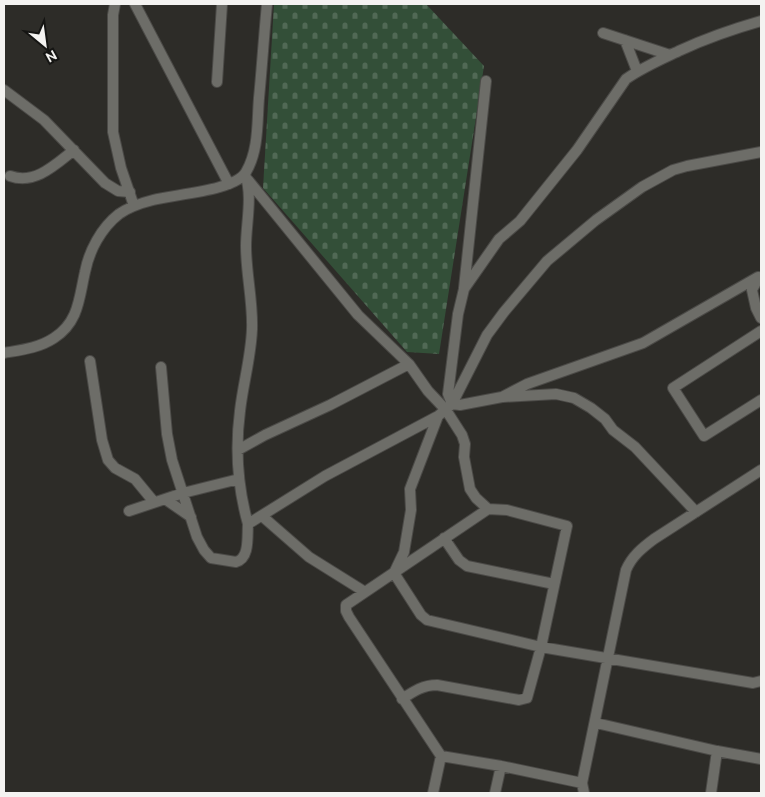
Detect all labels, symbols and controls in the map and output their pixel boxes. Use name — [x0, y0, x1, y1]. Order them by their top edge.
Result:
north arrow — [20, 20, 70, 70]
text: N — [43, 47, 60, 66]

